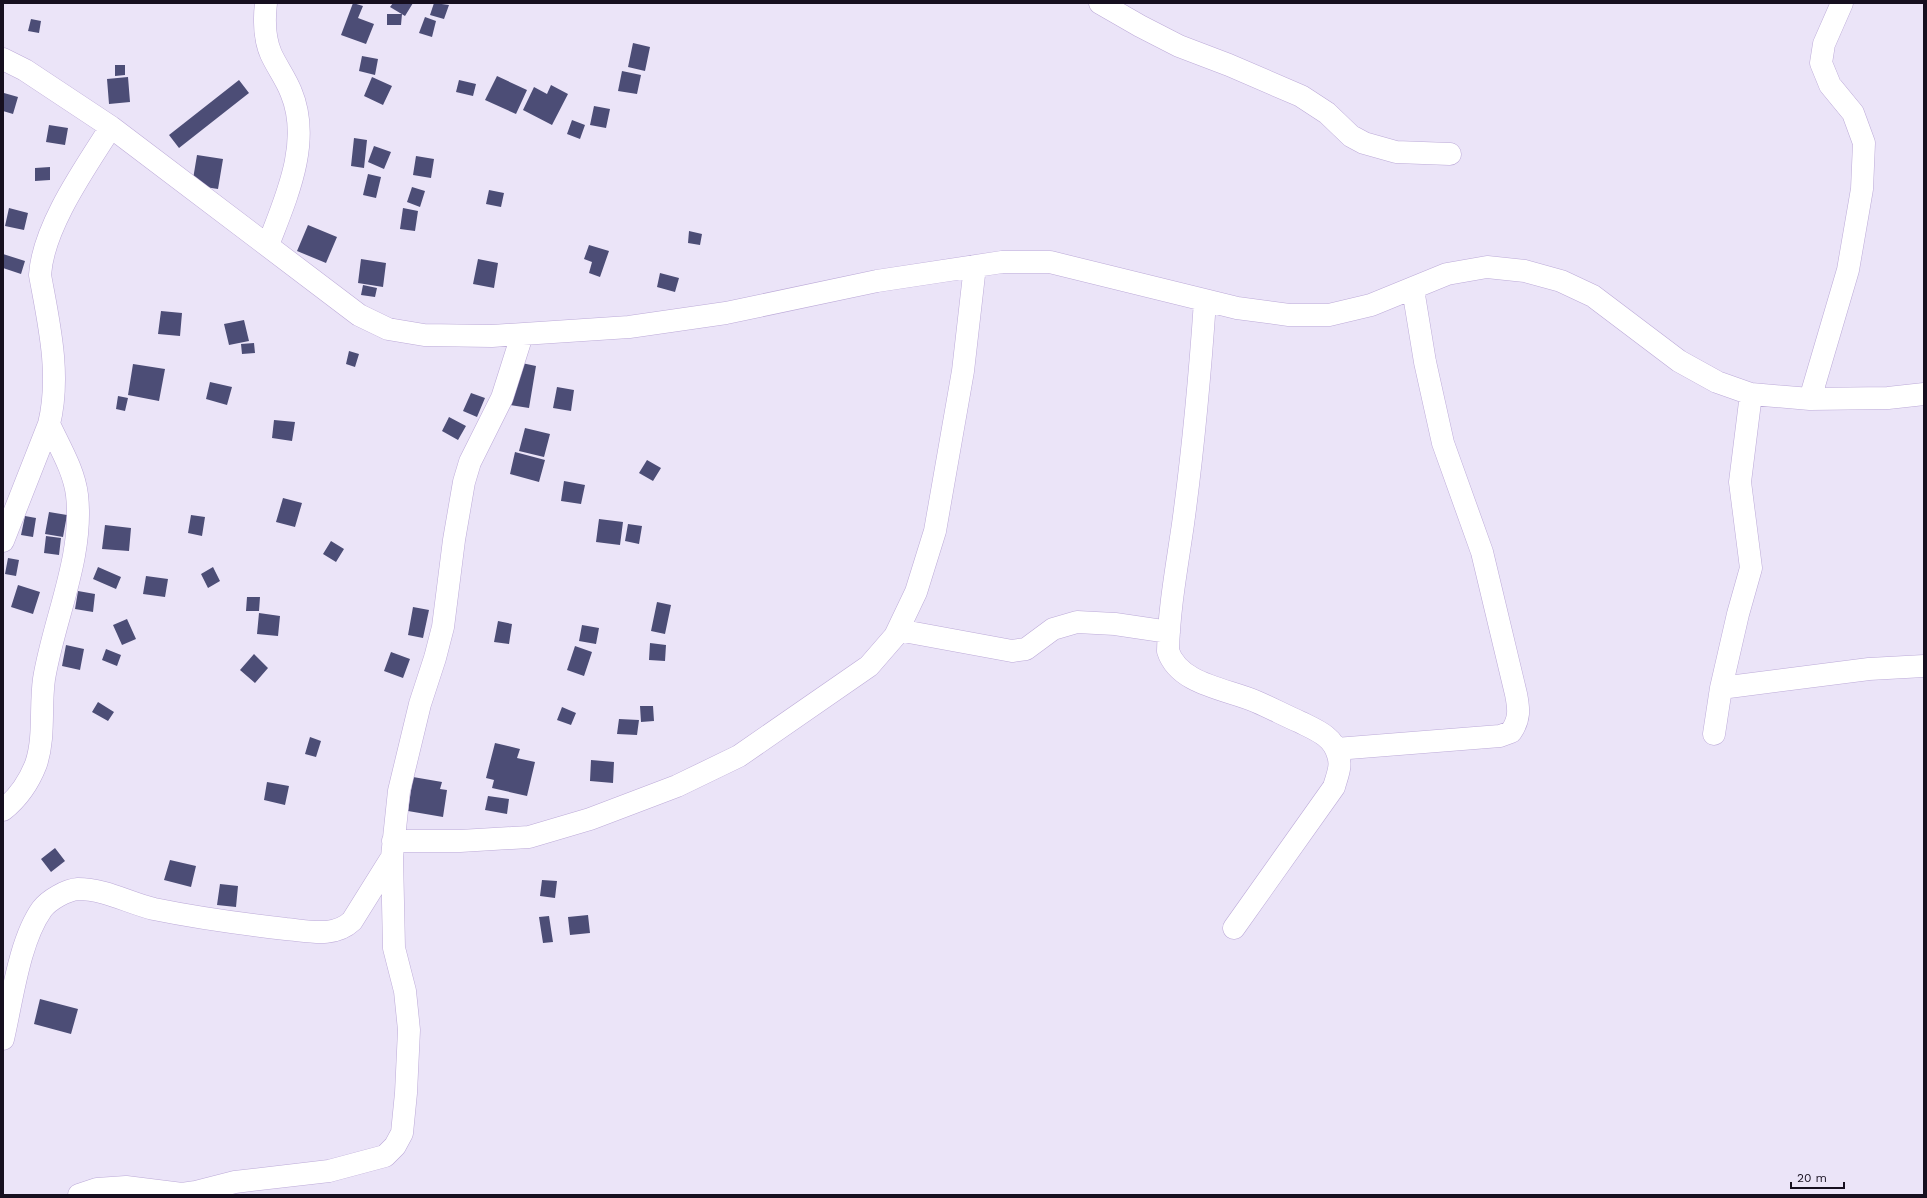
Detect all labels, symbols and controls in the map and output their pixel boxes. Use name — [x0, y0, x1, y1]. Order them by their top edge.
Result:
scale bar — [1791, 1164, 1844, 1190]
text: 20 m — [1797, 1171, 1827, 1185]

